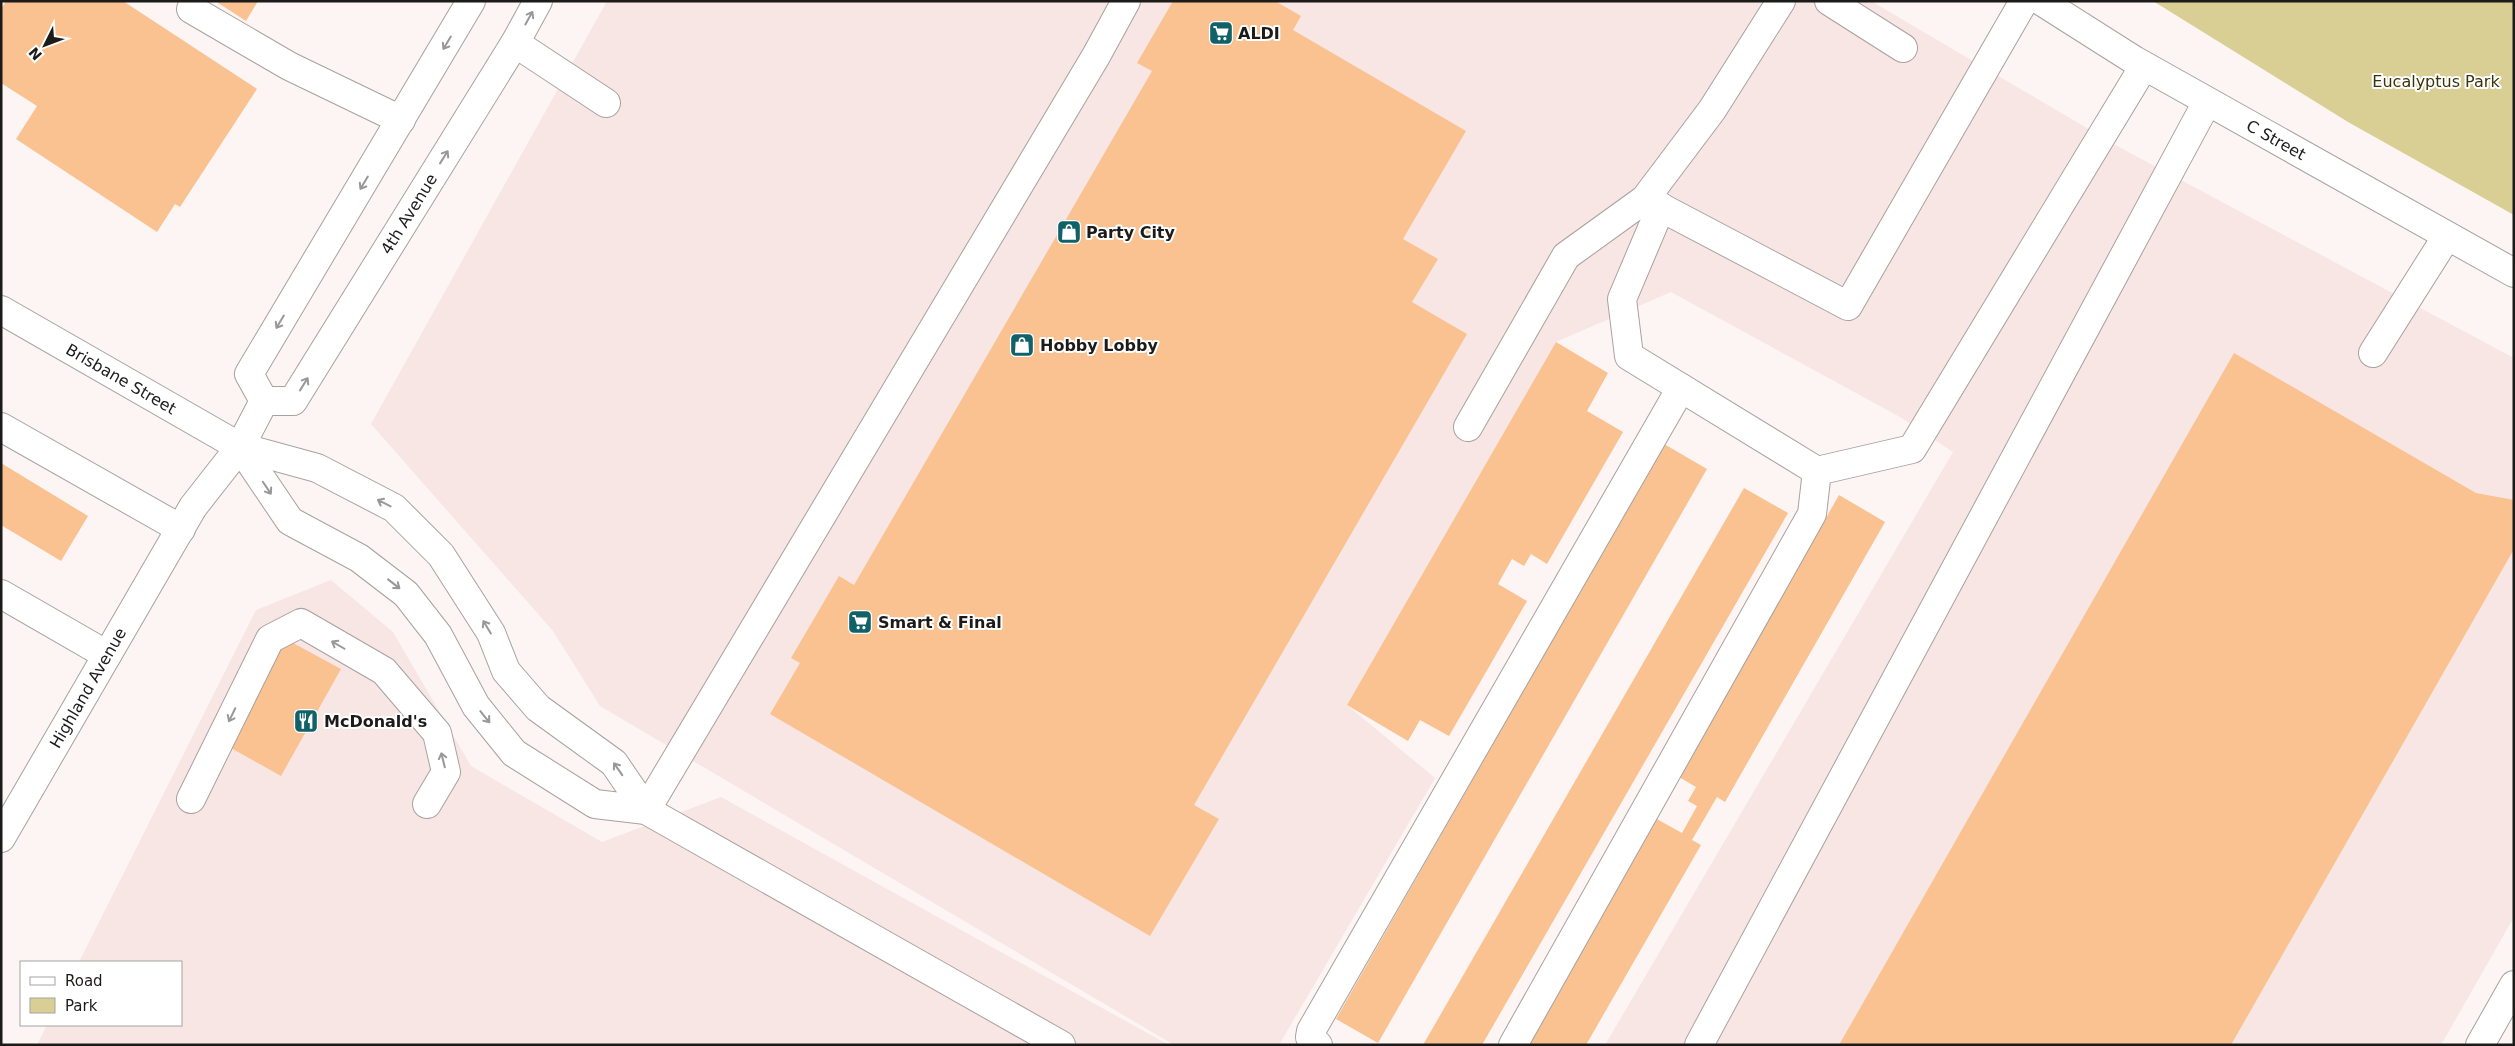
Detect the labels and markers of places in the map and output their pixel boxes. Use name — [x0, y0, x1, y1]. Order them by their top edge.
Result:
supermarket icon: ALDI — [1208, 20, 1234, 46]
place label: ALDI — [1238, 24, 1280, 43]
shop icon: Party City — [1056, 219, 1082, 245]
place label: Party City — [1086, 223, 1176, 242]
shop icon: Hobby Lobby — [1009, 332, 1035, 358]
place label: Hobby Lobby — [1040, 336, 1158, 355]
supermarket icon: Smart & Final — [847, 609, 873, 635]
place label: Smart & Final — [878, 613, 1002, 632]
restaurant icon: McDonald's — [293, 708, 319, 734]
place label: McDonald's — [324, 712, 427, 731]

